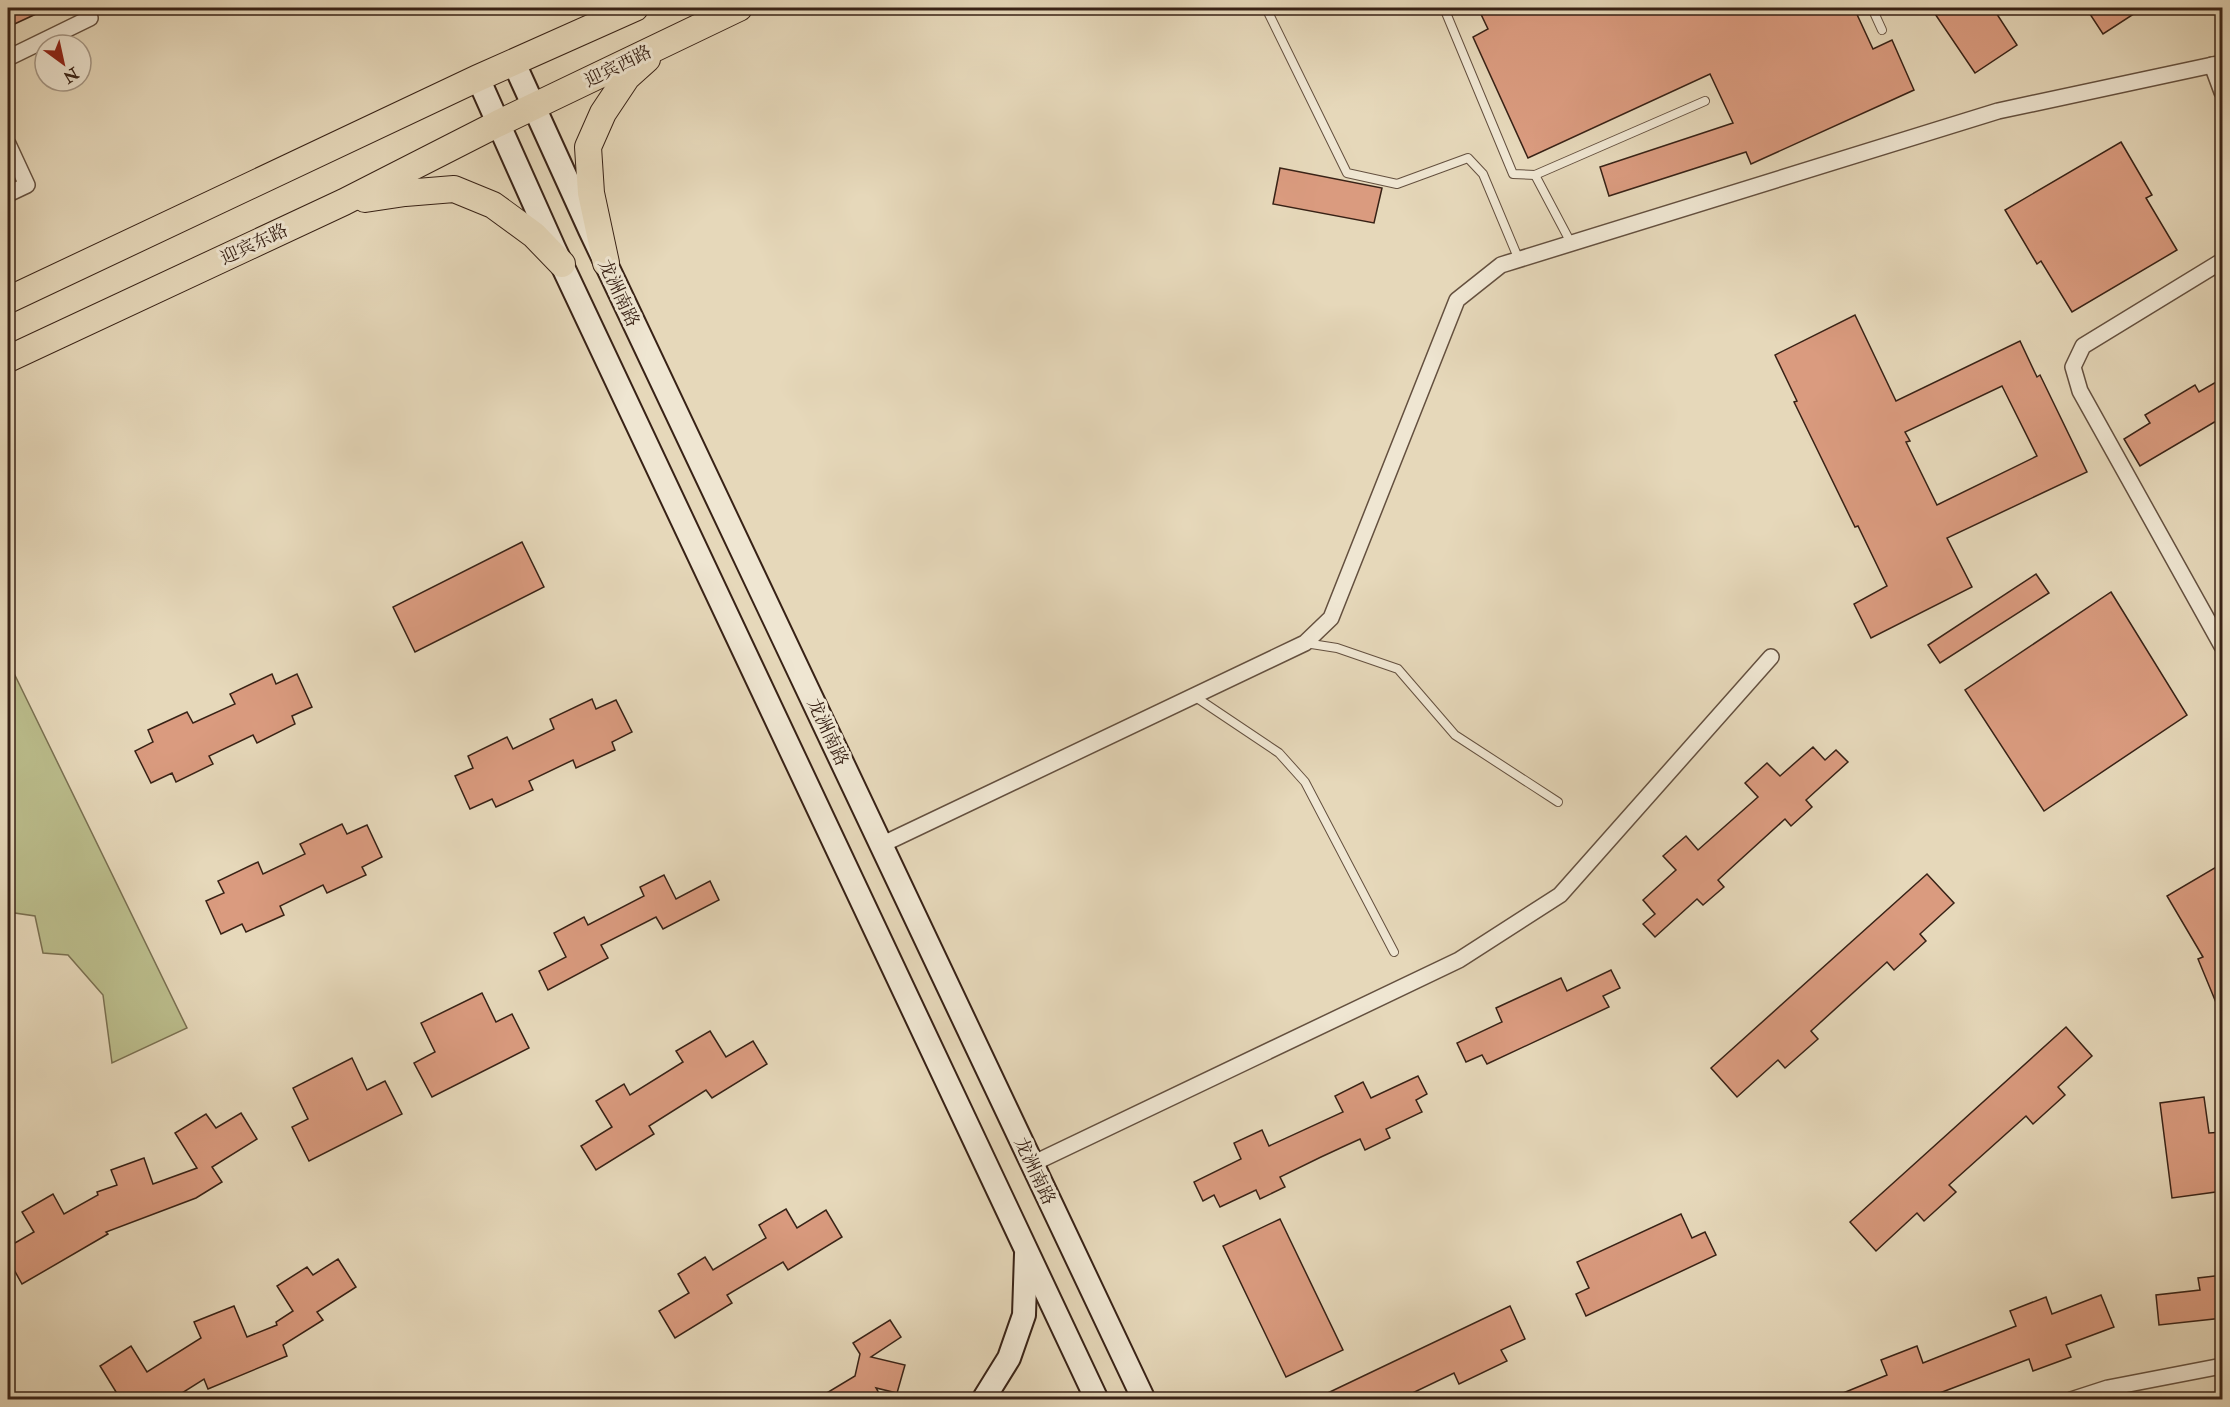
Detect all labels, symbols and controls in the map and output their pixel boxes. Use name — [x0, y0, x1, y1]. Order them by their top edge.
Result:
north arrow — [33, 33, 93, 93]
street label: 迎宾西路 — [581, 40, 656, 93]
text: N — [59, 62, 83, 87]
street label: 迎宾东路 — [217, 219, 292, 270]
street label: 龙洲南路 — [593, 256, 644, 331]
street label: 龙洲南路 — [802, 695, 853, 770]
street label: 龙洲南路 — [1009, 1134, 1060, 1209]

